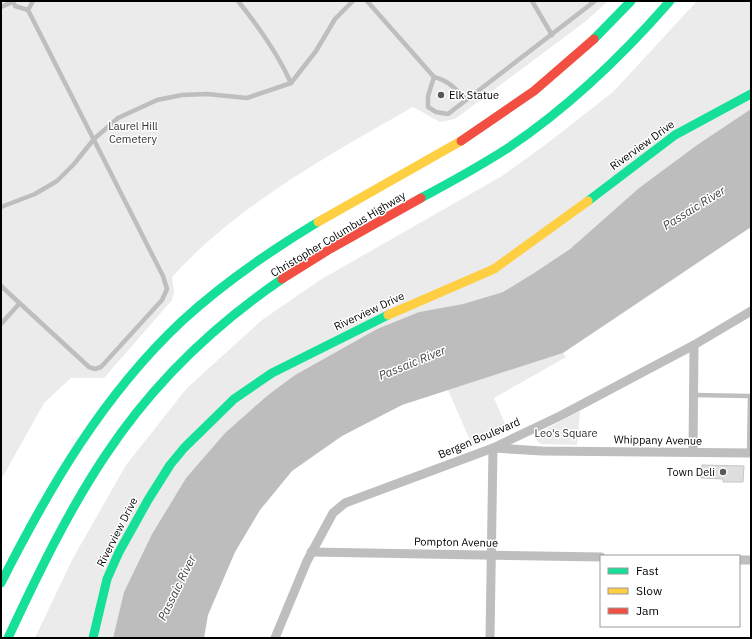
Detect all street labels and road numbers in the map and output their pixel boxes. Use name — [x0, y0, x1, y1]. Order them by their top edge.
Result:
street label: Riverview Drive — [607, 117, 677, 173]
street label: Christopher Columbus Highway — [268, 188, 408, 280]
street label: Riverview Drive — [332, 289, 406, 333]
street label: Bergen Boulevard — [436, 414, 522, 462]
street label: Whippany Avenue — [614, 432, 702, 448]
street label: Riverview Drive — [94, 495, 140, 569]
street label: Pompton Avenue — [414, 534, 498, 550]

